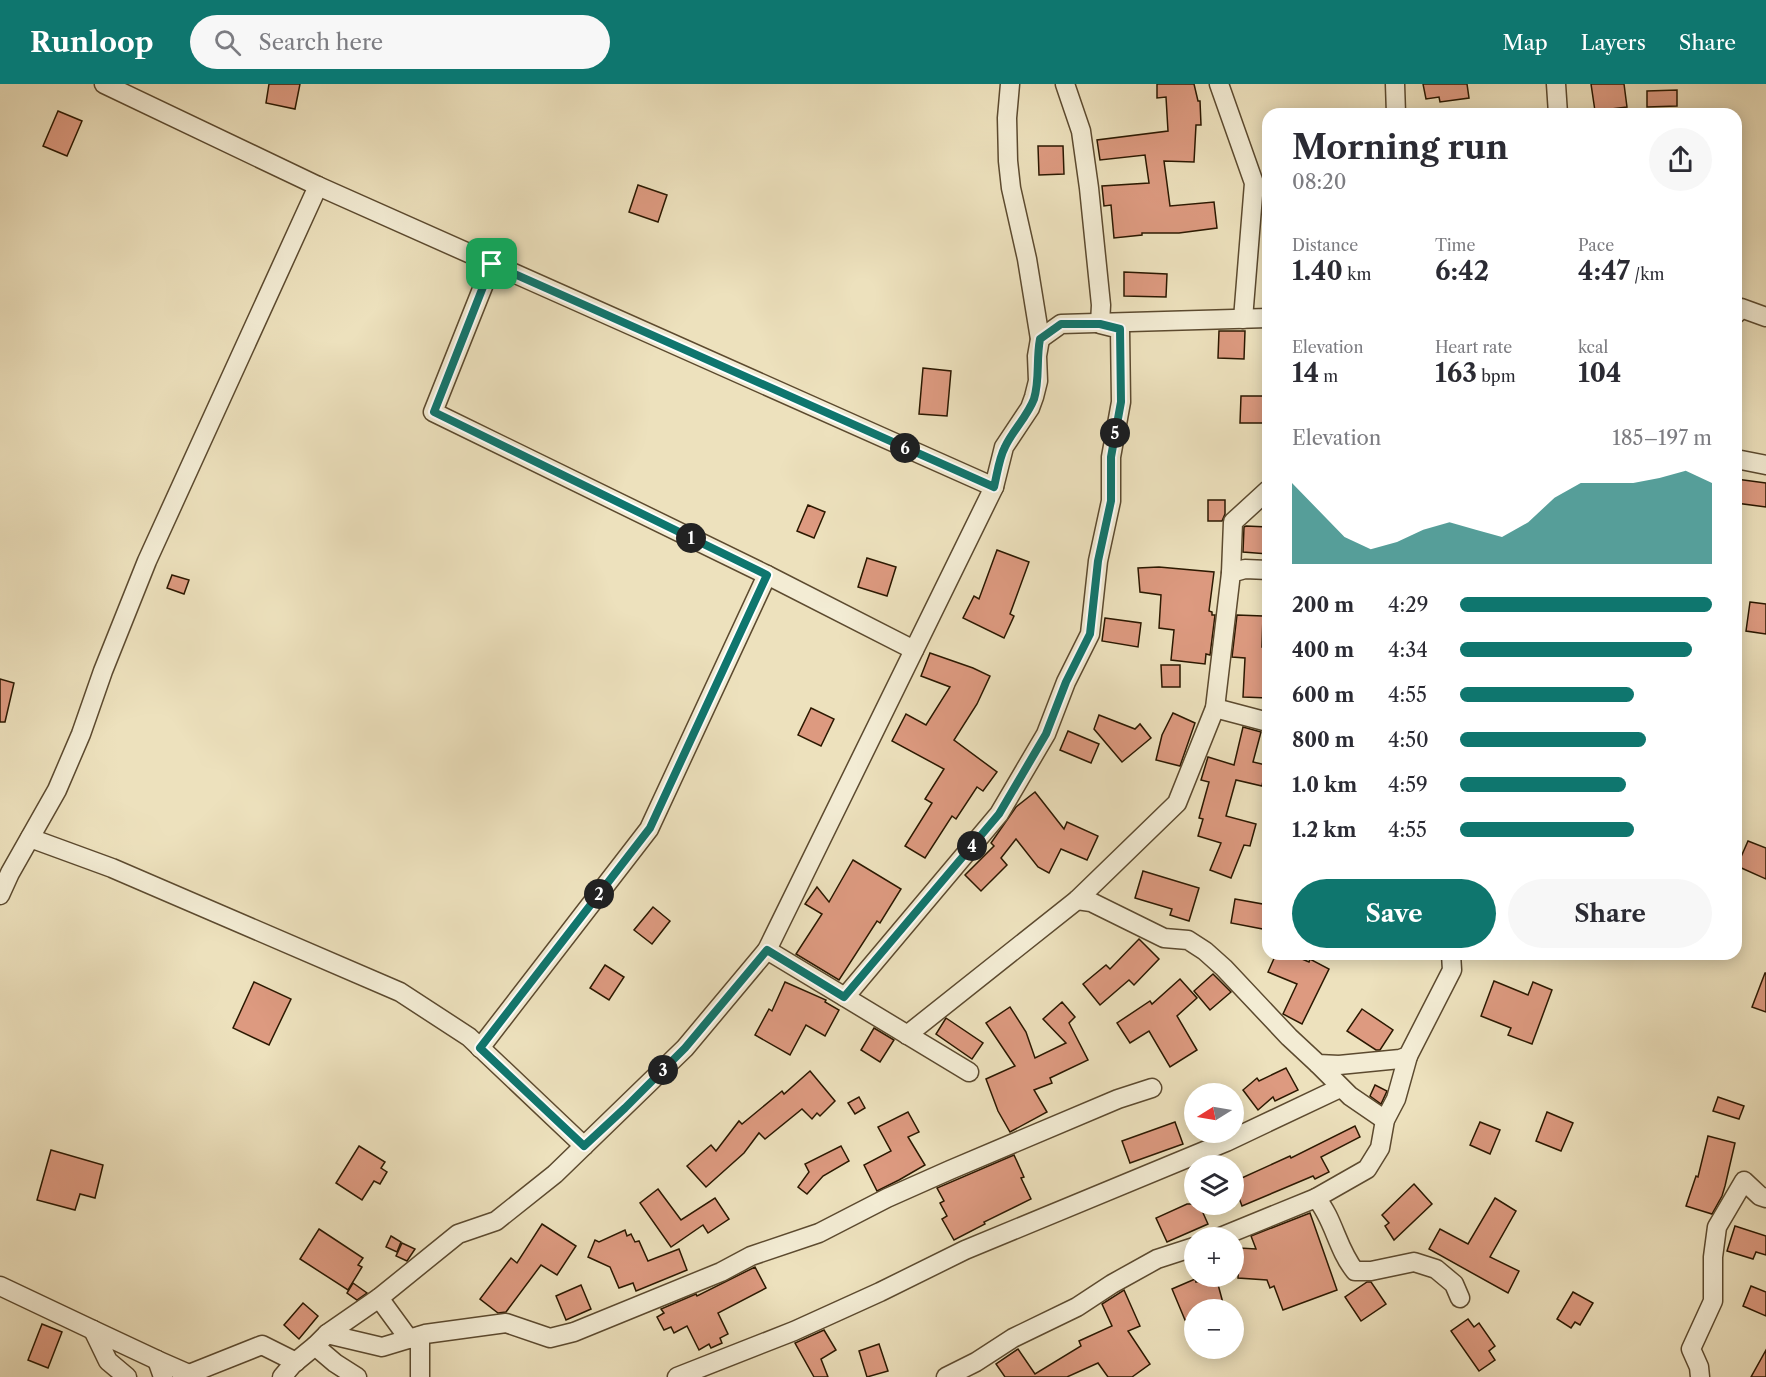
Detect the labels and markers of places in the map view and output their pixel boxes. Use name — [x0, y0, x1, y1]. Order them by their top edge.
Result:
pin — [466, 238, 517, 289]
pin: 5 — [1100, 418, 1130, 448]
pin: 6 — [890, 433, 920, 463]
pin: 1 — [676, 523, 706, 553]
pin: 4 — [957, 831, 987, 861]
pin: 2 — [584, 879, 614, 909]
pin: 3 — [648, 1055, 678, 1085]

